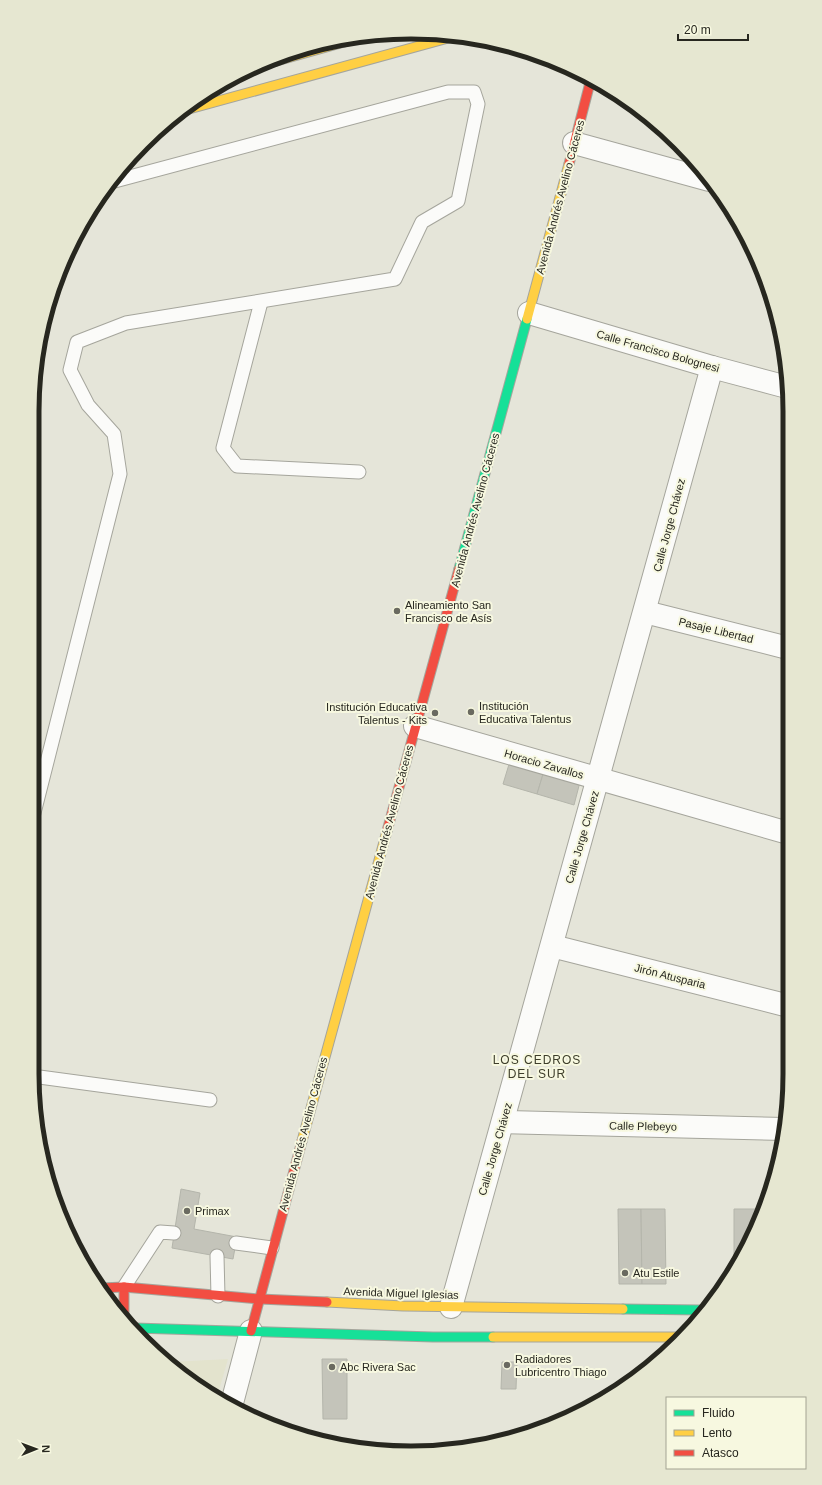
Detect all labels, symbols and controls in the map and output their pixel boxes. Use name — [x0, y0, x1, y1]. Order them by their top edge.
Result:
scale bar — [678, 16, 748, 42]
text: 20 m — [684, 23, 711, 37]
street label: Avenida Andrés Avelino Cáceres — [534, 118, 587, 275]
street label: Calle Francisco Bolognesi — [595, 328, 721, 374]
street label: Avenida Andrés Avelino Cáceres — [449, 431, 502, 588]
street label: Calle Jorge Chávez — [651, 477, 687, 573]
place label: Alineamiento San Francisco de Asís — [405, 599, 492, 624]
marker: Alineamiento San Francisco de Asís — [392, 606, 402, 616]
street label: Pasaje Libertad — [677, 615, 755, 645]
place label: Institución Educativa Talentus — [479, 700, 572, 725]
place label: Institución Educativa Talentus - Kits — [326, 701, 428, 726]
marker: Institución Educativa Talentus — [466, 707, 476, 717]
marker: Institución Educativa Talentus - Kits — [430, 708, 440, 718]
street label: Avenida Andrés Avelino Cáceres — [363, 743, 416, 900]
street label: Horacio Zavallos — [503, 747, 586, 781]
street label: Calle Jorge Chávez — [563, 789, 601, 885]
street label: Jirón Atusparia — [633, 961, 708, 991]
district label: LOS CEDROS DEL SUR — [493, 1053, 581, 1081]
street label: Avenida Andrés Avelino Cáceres — [277, 1055, 330, 1212]
street label: Calle Jorge Chávez — [476, 1101, 514, 1197]
street label: Calle Plebeyo — [609, 1119, 677, 1133]
place label: Primax — [195, 1205, 230, 1217]
marker: Primax — [182, 1206, 192, 1216]
place label: Atu Estile — [633, 1267, 679, 1279]
marker: Atu Estile — [620, 1268, 630, 1278]
street label: Avenida Miguel Iglesias — [343, 1285, 459, 1301]
place label: Radiadores Lubricentro Thiago — [515, 1353, 607, 1378]
marker: Radiadores Lubricentro Thiago — [502, 1360, 512, 1370]
place label: Abc Rivera Sac — [340, 1361, 416, 1373]
marker: Abc Rivera Sac — [327, 1362, 337, 1372]
legend — [666, 1397, 806, 1469]
text: Fluido — [702, 1406, 735, 1420]
text: Lento — [702, 1426, 732, 1440]
north arrow — [16, 1429, 56, 1469]
text: N — [40, 1445, 52, 1453]
text: Atasco — [702, 1446, 739, 1460]

